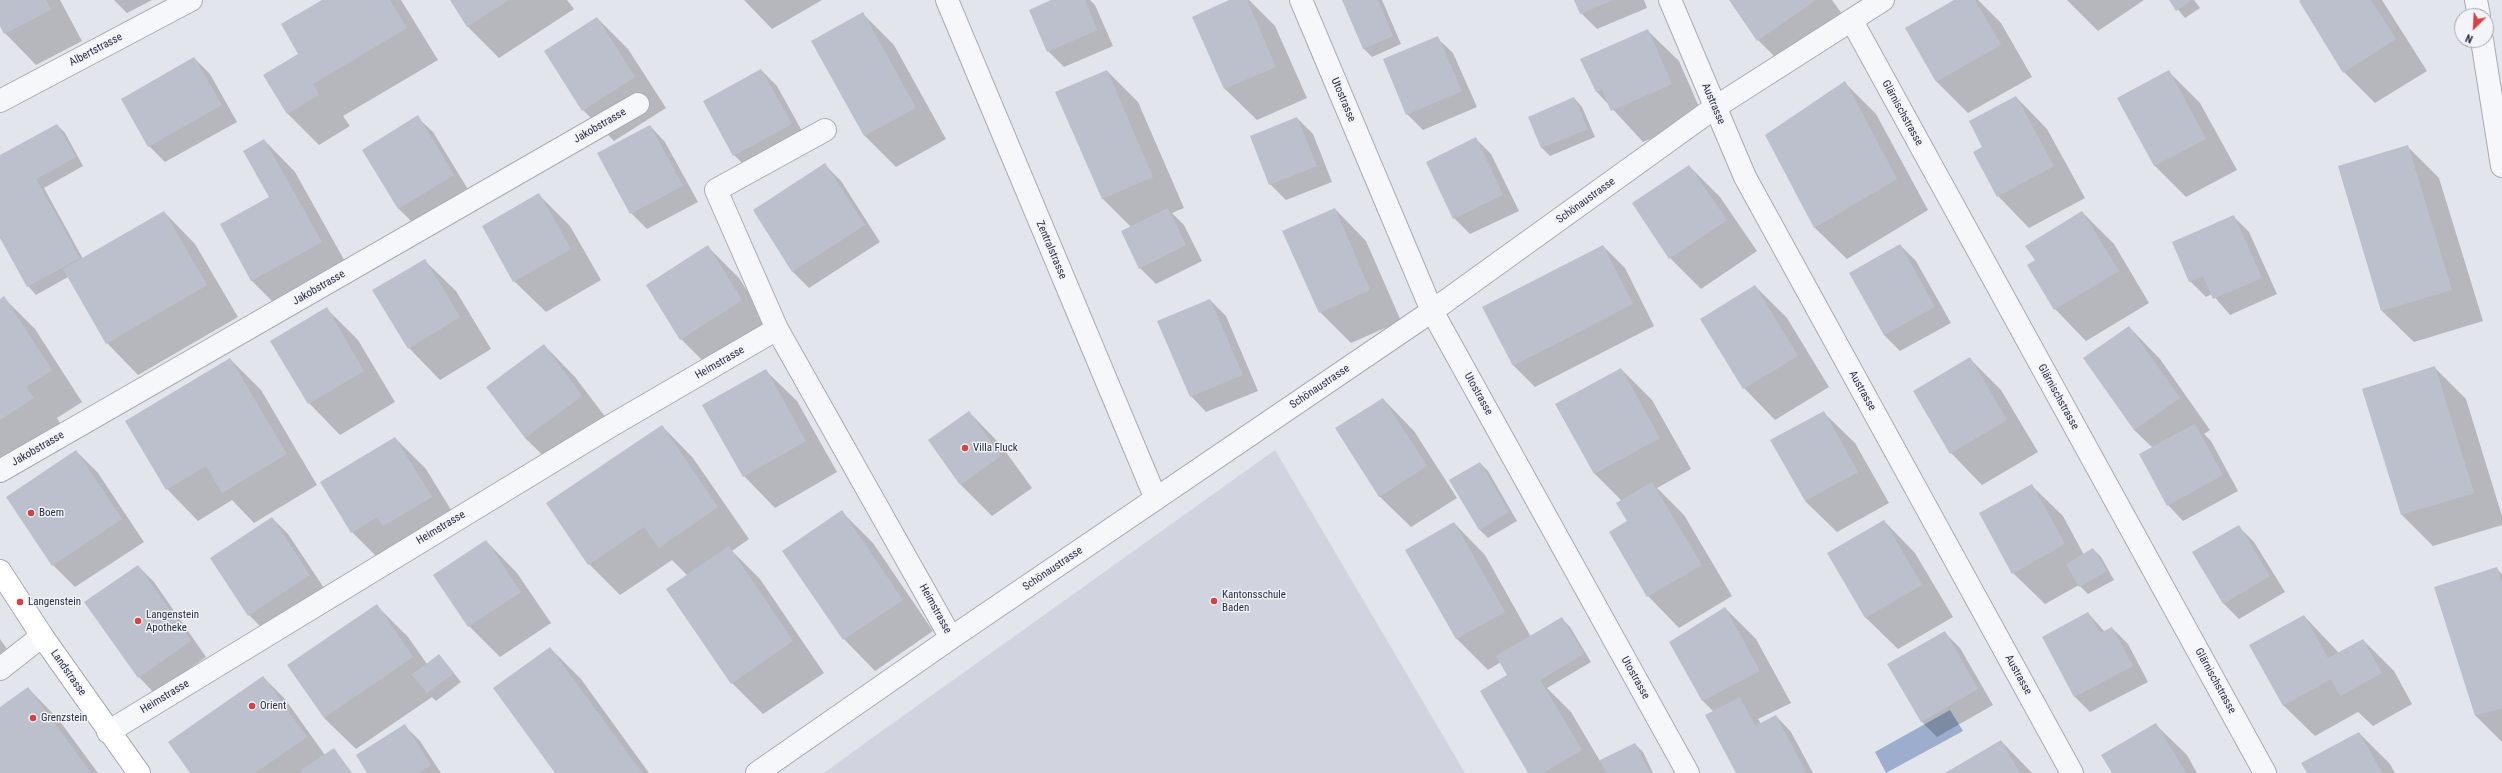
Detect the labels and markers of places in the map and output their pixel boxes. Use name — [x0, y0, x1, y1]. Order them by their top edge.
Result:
place label: Villa Fluck — [973, 441, 1018, 455]
marker: Villa Fluck — [960, 443, 970, 453]
place label: Boem — [39, 506, 64, 520]
marker: Boem — [26, 508, 36, 518]
place label: Kantonsschule Baden — [1222, 588, 1286, 614]
place label: Langenstein — [28, 595, 81, 609]
marker: Kantonsschule Baden — [1209, 596, 1219, 606]
marker: Langenstein — [15, 597, 25, 607]
place label: Langenstein Apotheke — [146, 608, 199, 634]
marker: Langenstein Apotheke — [133, 616, 143, 626]
place label: Orient — [260, 699, 286, 713]
marker: Orient — [247, 701, 257, 711]
place label: Grenzstein — [41, 711, 87, 725]
marker: Grenzstein — [28, 713, 38, 723]

